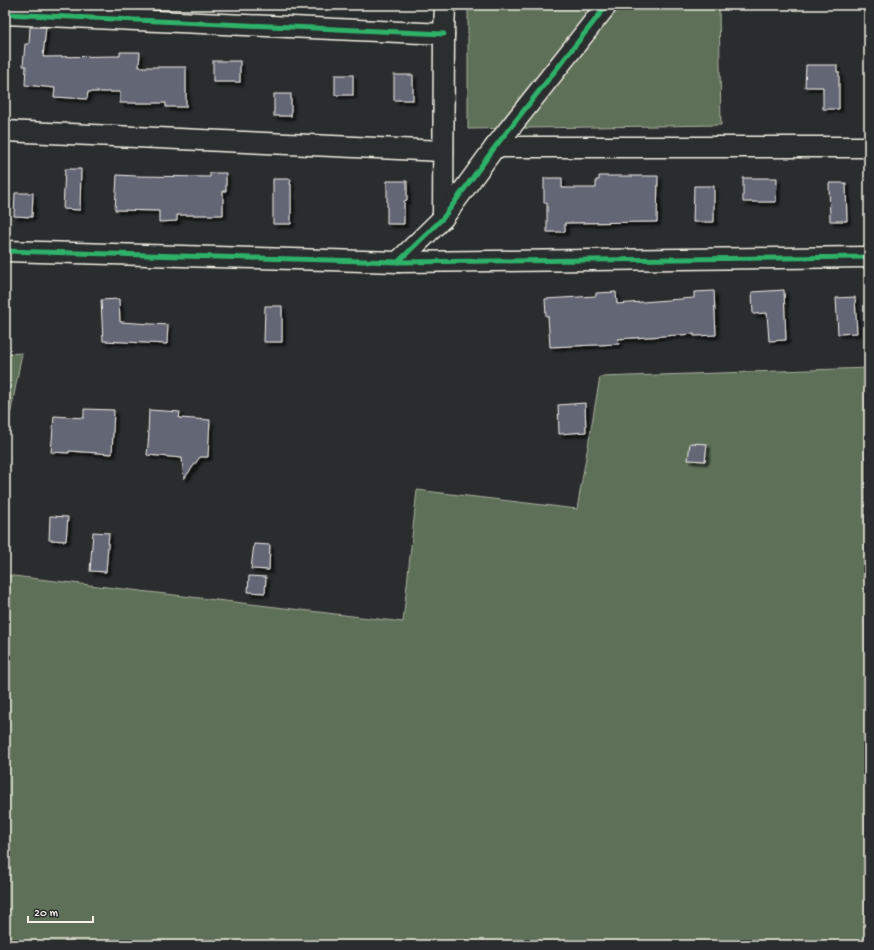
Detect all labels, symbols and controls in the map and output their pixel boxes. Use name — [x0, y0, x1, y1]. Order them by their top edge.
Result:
scale bar — [28, 898, 93, 924]
text: 20 m — [34, 907, 59, 921]

